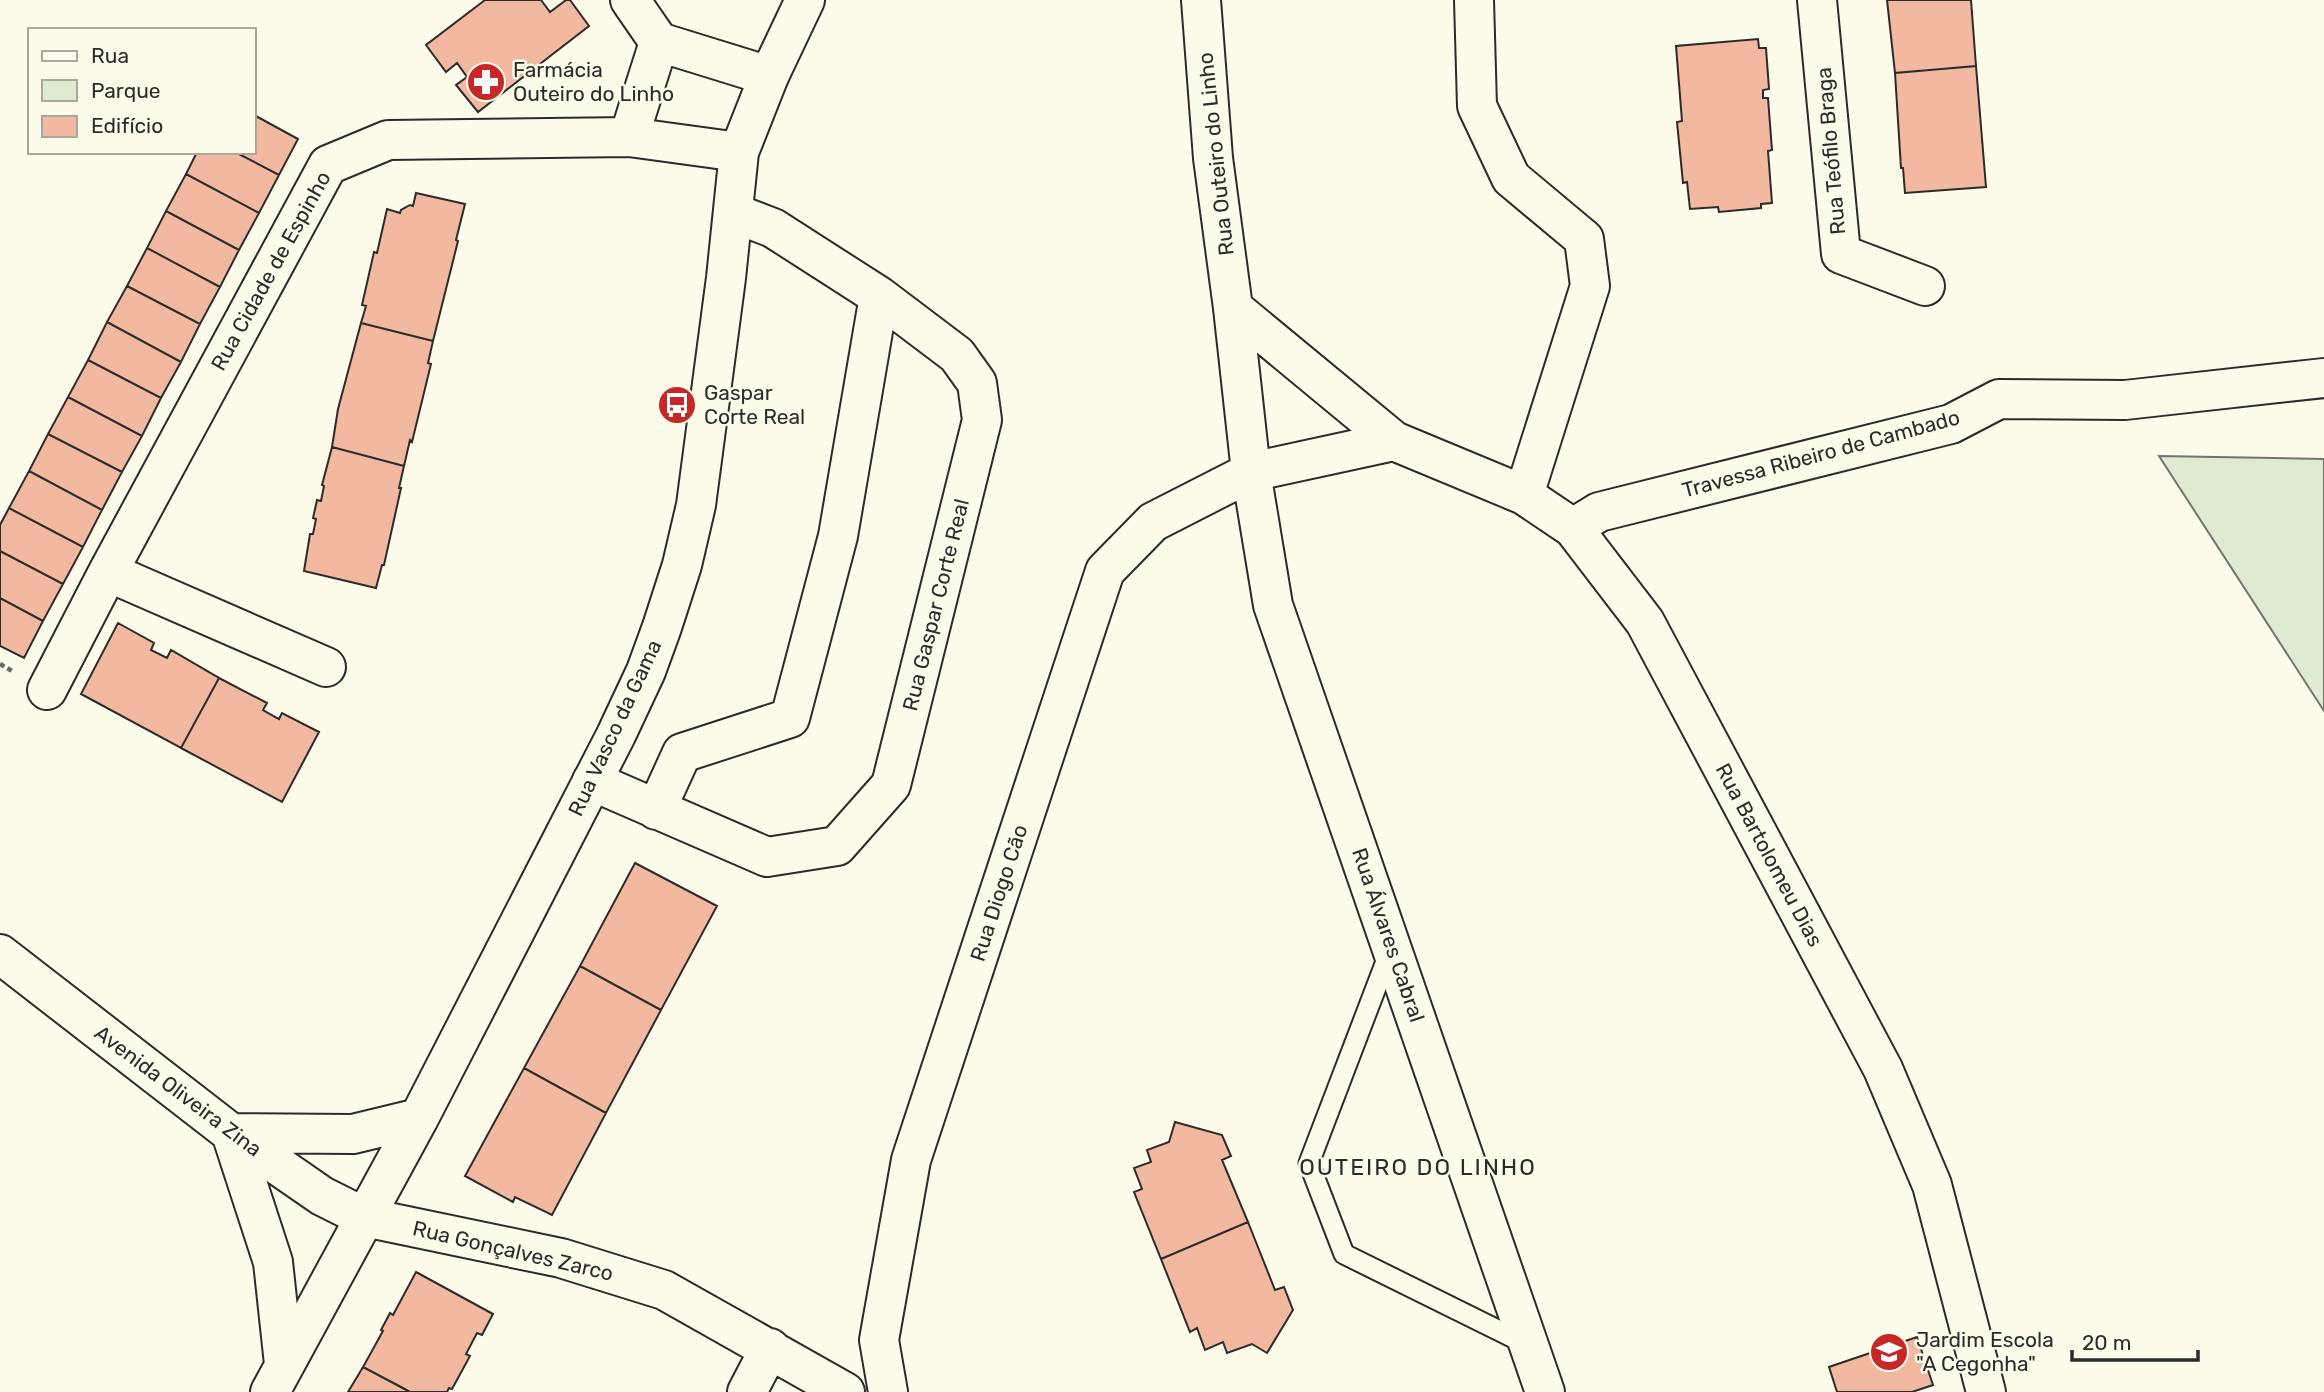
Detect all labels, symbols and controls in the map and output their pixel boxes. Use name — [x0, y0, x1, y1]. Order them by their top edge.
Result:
legend — [28, 28, 256, 154]
text: Rua — [91, 43, 129, 68]
street label: Rua Outeiro do Linho — [1192, 51, 1239, 257]
place label: Farmácia Outeiro do Linho — [513, 57, 674, 106]
pharmacy icon: Farmácia Outeiro do Linho — [465, 61, 507, 103]
street label: Rua Teófilo Braga — [1811, 66, 1850, 236]
text: Parque — [91, 78, 161, 103]
text: Edifício — [91, 113, 163, 138]
street label: Rua Cidade de Espinho — [205, 167, 336, 375]
place label: Gaspar Corte Real — [704, 380, 805, 429]
bus stop icon: Gaspar Corte Real — [656, 384, 698, 426]
street label: Travessa Ribeiro de Cambado — [1679, 404, 1962, 503]
street label: Rua Gaspar Corte Real — [897, 496, 974, 714]
street label: Rua Vasco da Gama — [563, 636, 666, 820]
street label: Rua Bartolomeu Dias — [1710, 759, 1828, 951]
street label: Rua Diogo Cão — [965, 821, 1032, 964]
street label: Rua Álvares Cabral — [1347, 844, 1430, 1025]
street label: Avenida Oliveira Zina — [90, 1020, 267, 1162]
district label: OUTEIRO DO LINHO — [1299, 1153, 1537, 1181]
street label: Rua Gonçalves Zarco — [410, 1215, 616, 1286]
scale bar — [2072, 1318, 2198, 1362]
place label: Jardim Escola "A Cegonha" — [1916, 1327, 2054, 1376]
text: 20 m — [2082, 1330, 2131, 1355]
school or university icon: Jardim Escola "A Cegonha" — [1868, 1331, 1910, 1373]

